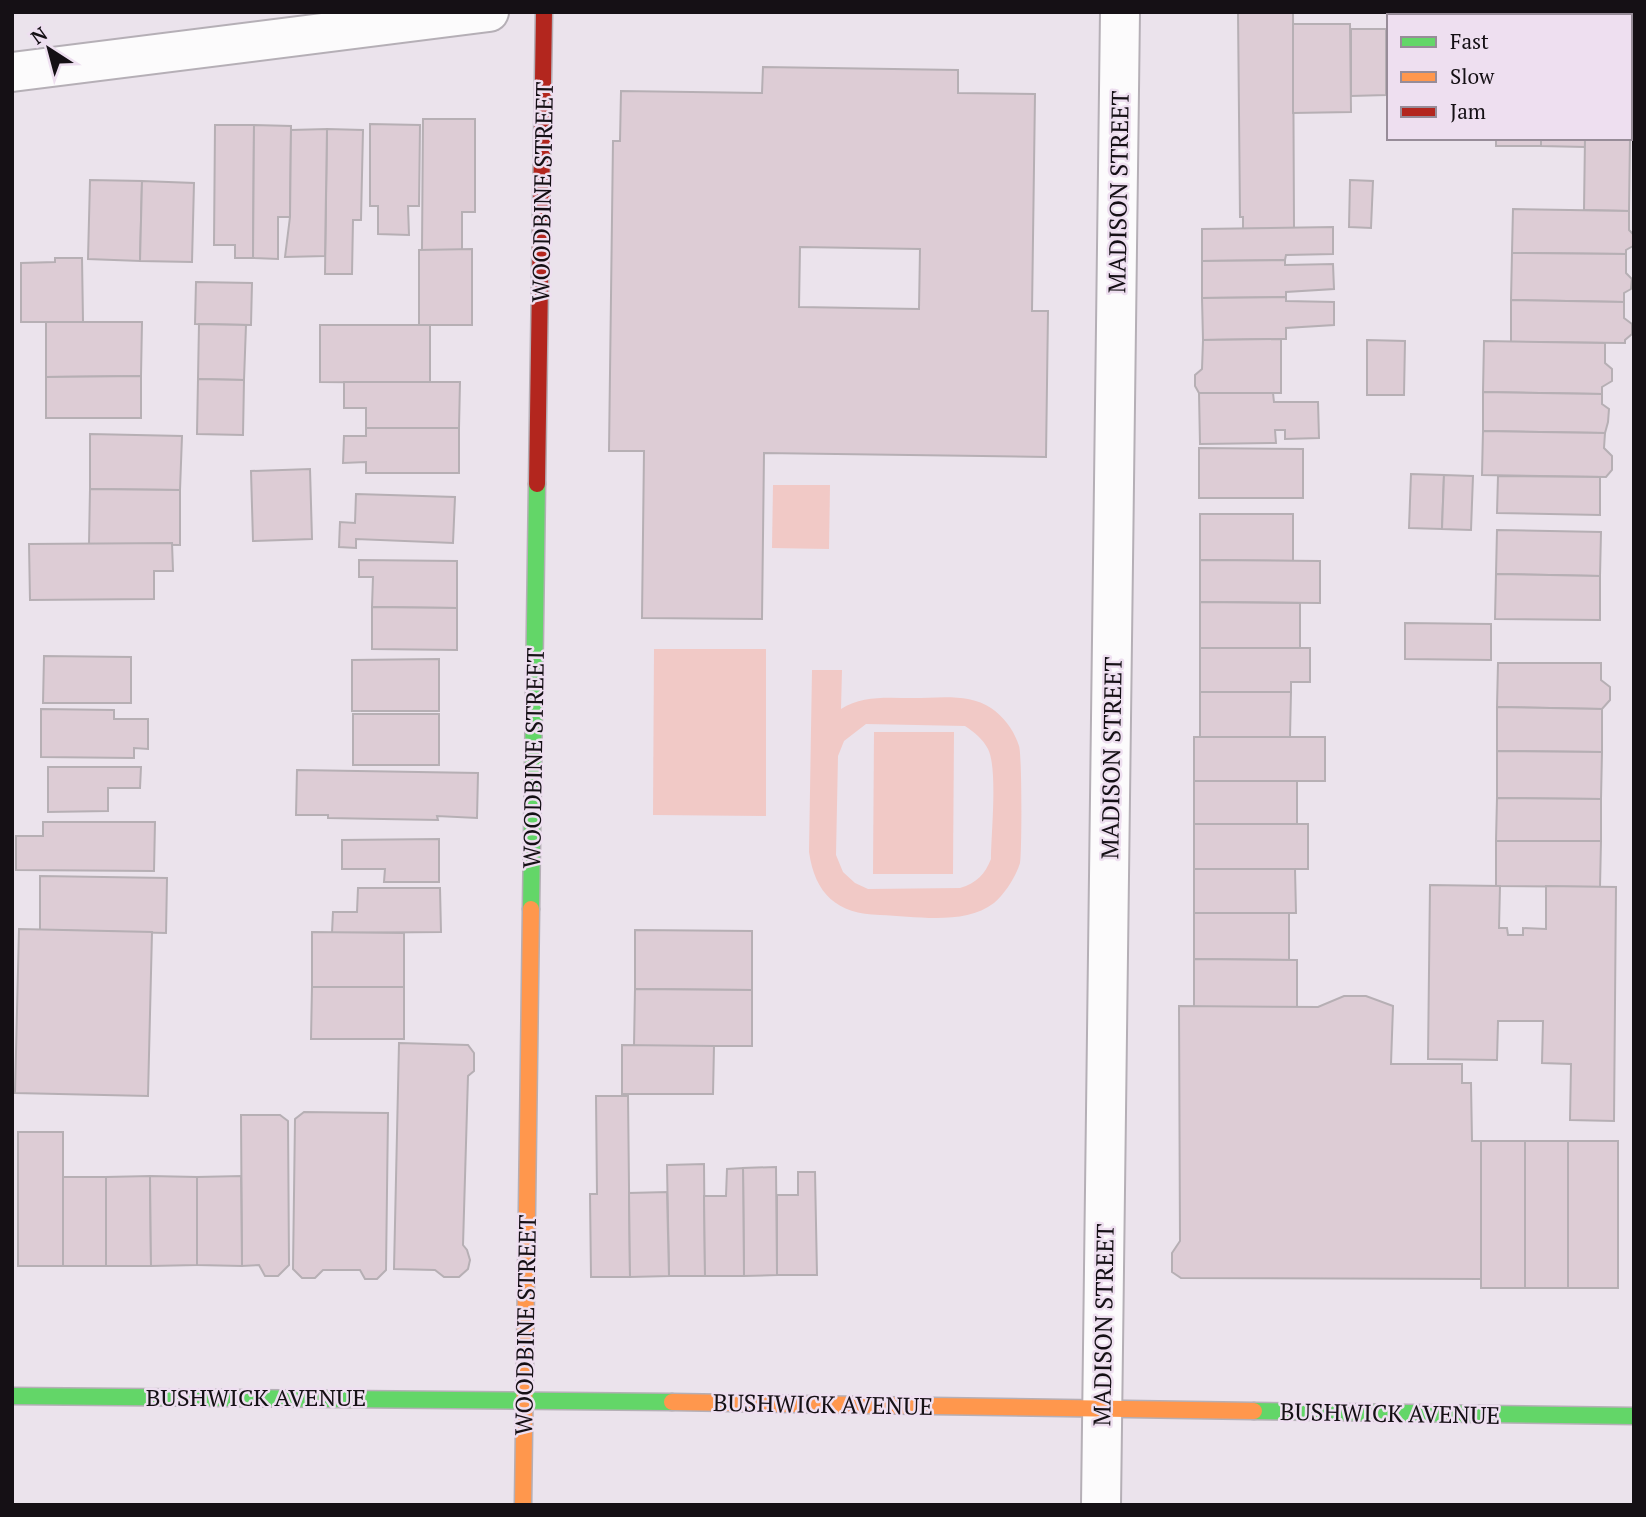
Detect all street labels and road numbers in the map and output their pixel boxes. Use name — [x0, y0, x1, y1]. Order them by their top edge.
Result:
street label: WOODBINE STREET — [524, 81, 560, 303]
street label: MADISON STREET — [1100, 90, 1136, 293]
street label: WOODBINE STREET — [515, 647, 551, 869]
street label: MADISON STREET — [1093, 656, 1129, 859]
street label: WOODBINE STREET — [507, 1214, 543, 1436]
street label: MADISON STREET — [1085, 1223, 1121, 1426]
street label: BUSHWICK AVENUE — [146, 1381, 366, 1413]
street label: BUSHWICK AVENUE — [713, 1386, 933, 1422]
street label: BUSHWICK AVENUE — [1280, 1395, 1500, 1431]

